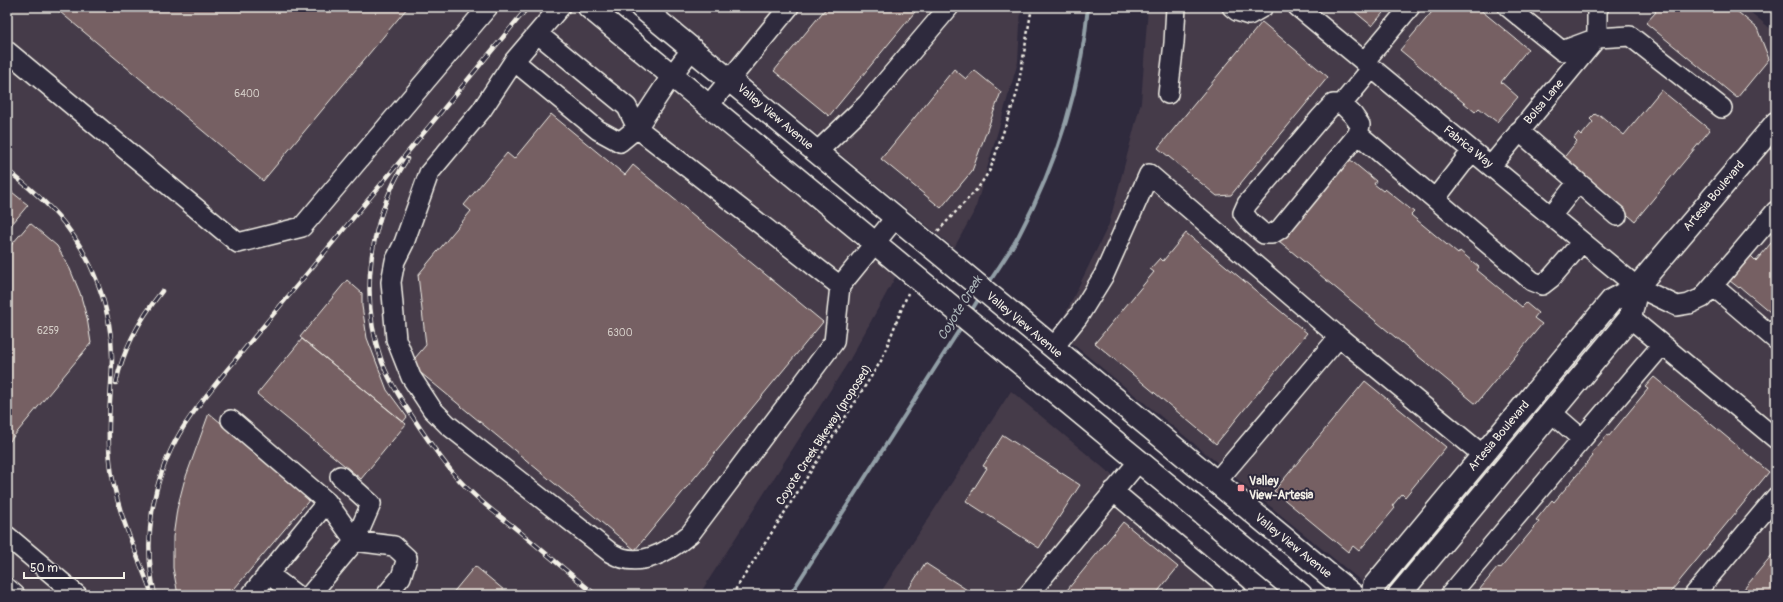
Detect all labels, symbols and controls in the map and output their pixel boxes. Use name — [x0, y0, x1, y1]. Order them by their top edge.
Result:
street label: Bolsa Lane — [1521, 76, 1567, 128]
street label: Valley View Avenue — [734, 81, 816, 153]
house number: 6400 — [234, 88, 260, 100]
street label: Fabrica Way — [1440, 122, 1496, 172]
street label: Artesia Boulevard — [1680, 158, 1748, 234]
water label: Coyote Creek — [934, 272, 987, 343]
street label: Valley View Avenue — [983, 289, 1065, 361]
house number: 6259 — [37, 325, 59, 337]
house number: 6300 — [607, 327, 633, 339]
street label: Coyote Creek Bikeway (proposed) — [773, 362, 875, 508]
street label: Artesia Boulevard — [1465, 398, 1533, 474]
place label: Valley View-Artesia — [1249, 474, 1314, 503]
marker: Valley View-Artesia — [1236, 483, 1246, 493]
street label: Valley View Avenue — [1251, 510, 1335, 582]
scale bar — [24, 554, 124, 580]
text: 50 m — [30, 561, 58, 576]

